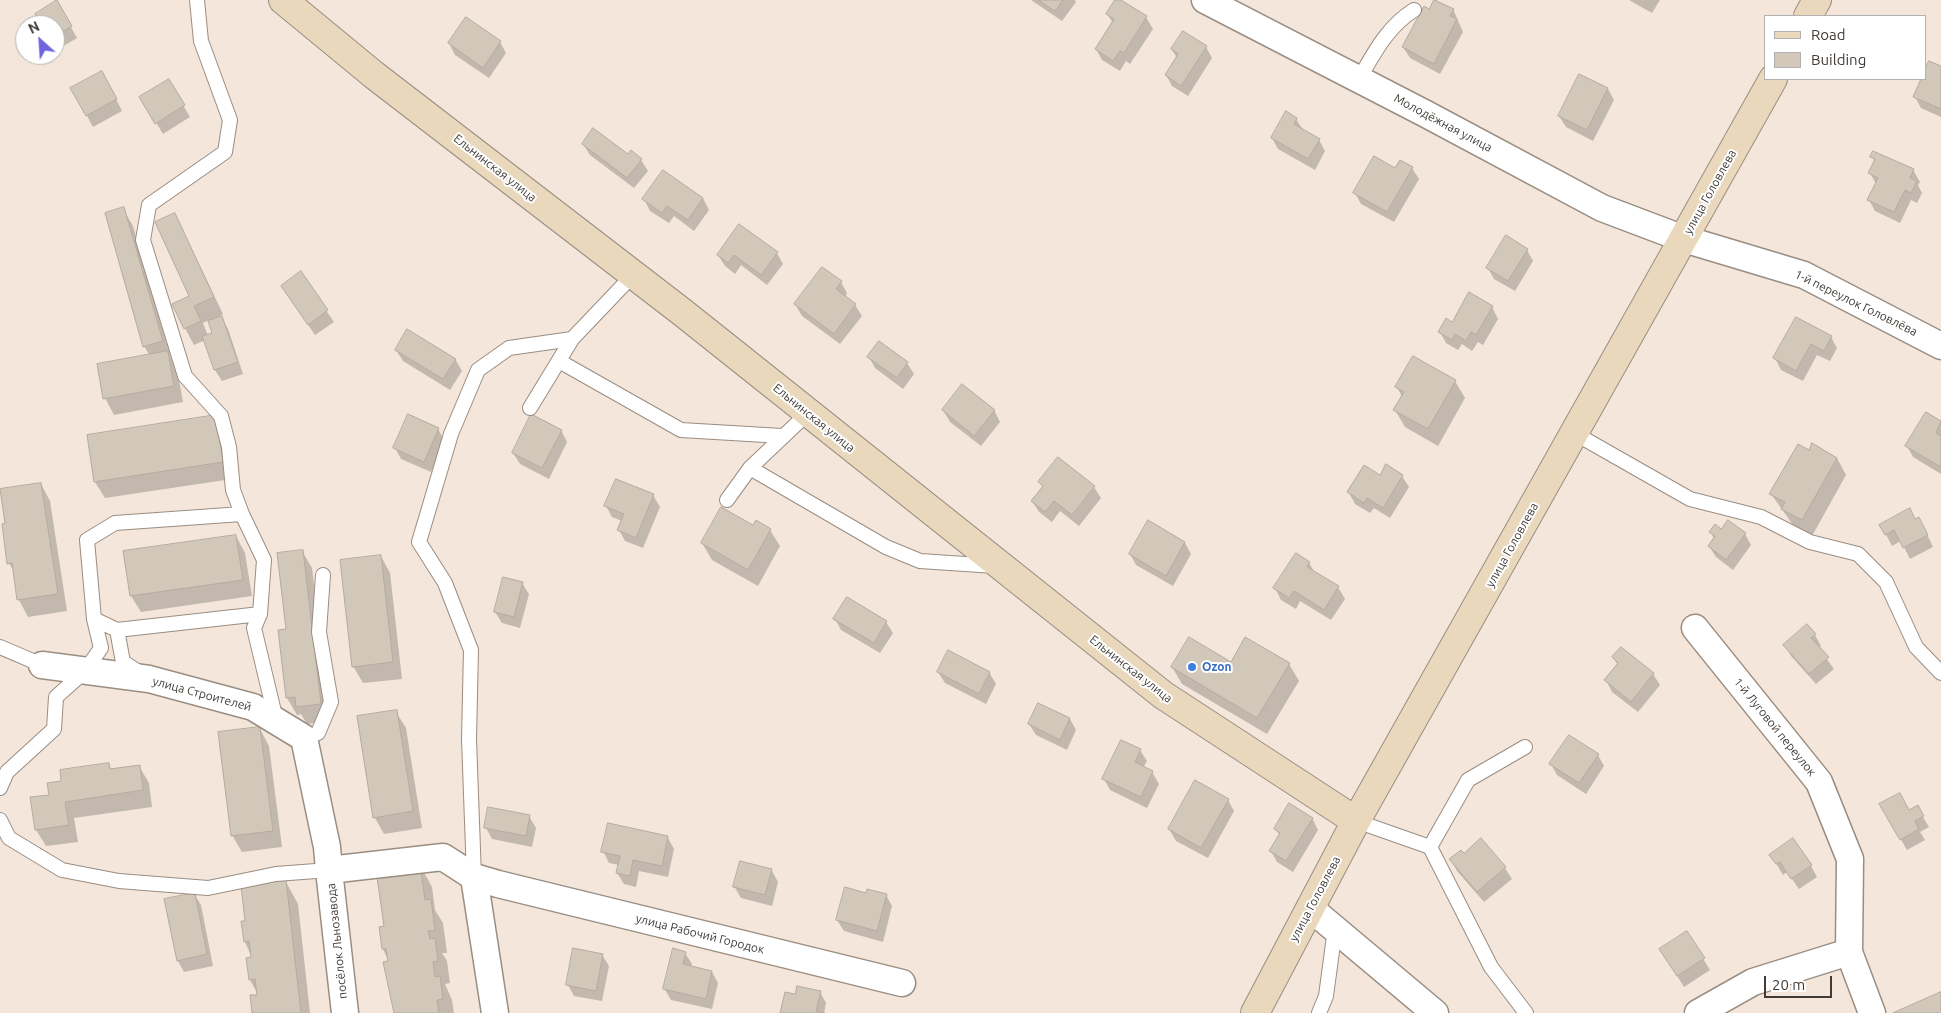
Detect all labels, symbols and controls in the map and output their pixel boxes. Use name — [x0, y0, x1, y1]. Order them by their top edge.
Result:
north arrow — [15, 15, 65, 65]
legend — [1764, 15, 1926, 80]
text: N — [26, 18, 42, 37]
text: Road — [1811, 26, 1846, 43]
text: Building — [1811, 51, 1866, 68]
street label: Молодёжная улица — [1391, 91, 1495, 155]
street label: Ельнинская улица — [451, 131, 539, 205]
street label: улица Головлева — [1681, 147, 1739, 237]
street label: 1-й переулок Головлёва — [1792, 267, 1920, 339]
street label: Ельнинская улица — [770, 381, 858, 455]
street label: улица Головлева — [1483, 500, 1541, 590]
street label: Ельнинская улица — [1087, 632, 1175, 706]
place label: Ozon — [1202, 660, 1231, 674]
marker: Ozon — [1186, 661, 1198, 673]
street label: улица Строителей — [151, 674, 253, 714]
street label: 1-й Луговой переулок — [1731, 675, 1819, 779]
street label: улица Головлева — [1286, 854, 1344, 944]
street label: посёлок Льнозавода — [324, 882, 350, 1000]
street label: улица Рабочий Городок — [634, 911, 766, 957]
scale bar — [1766, 966, 1834, 998]
text: 20 m — [1772, 976, 1805, 993]

